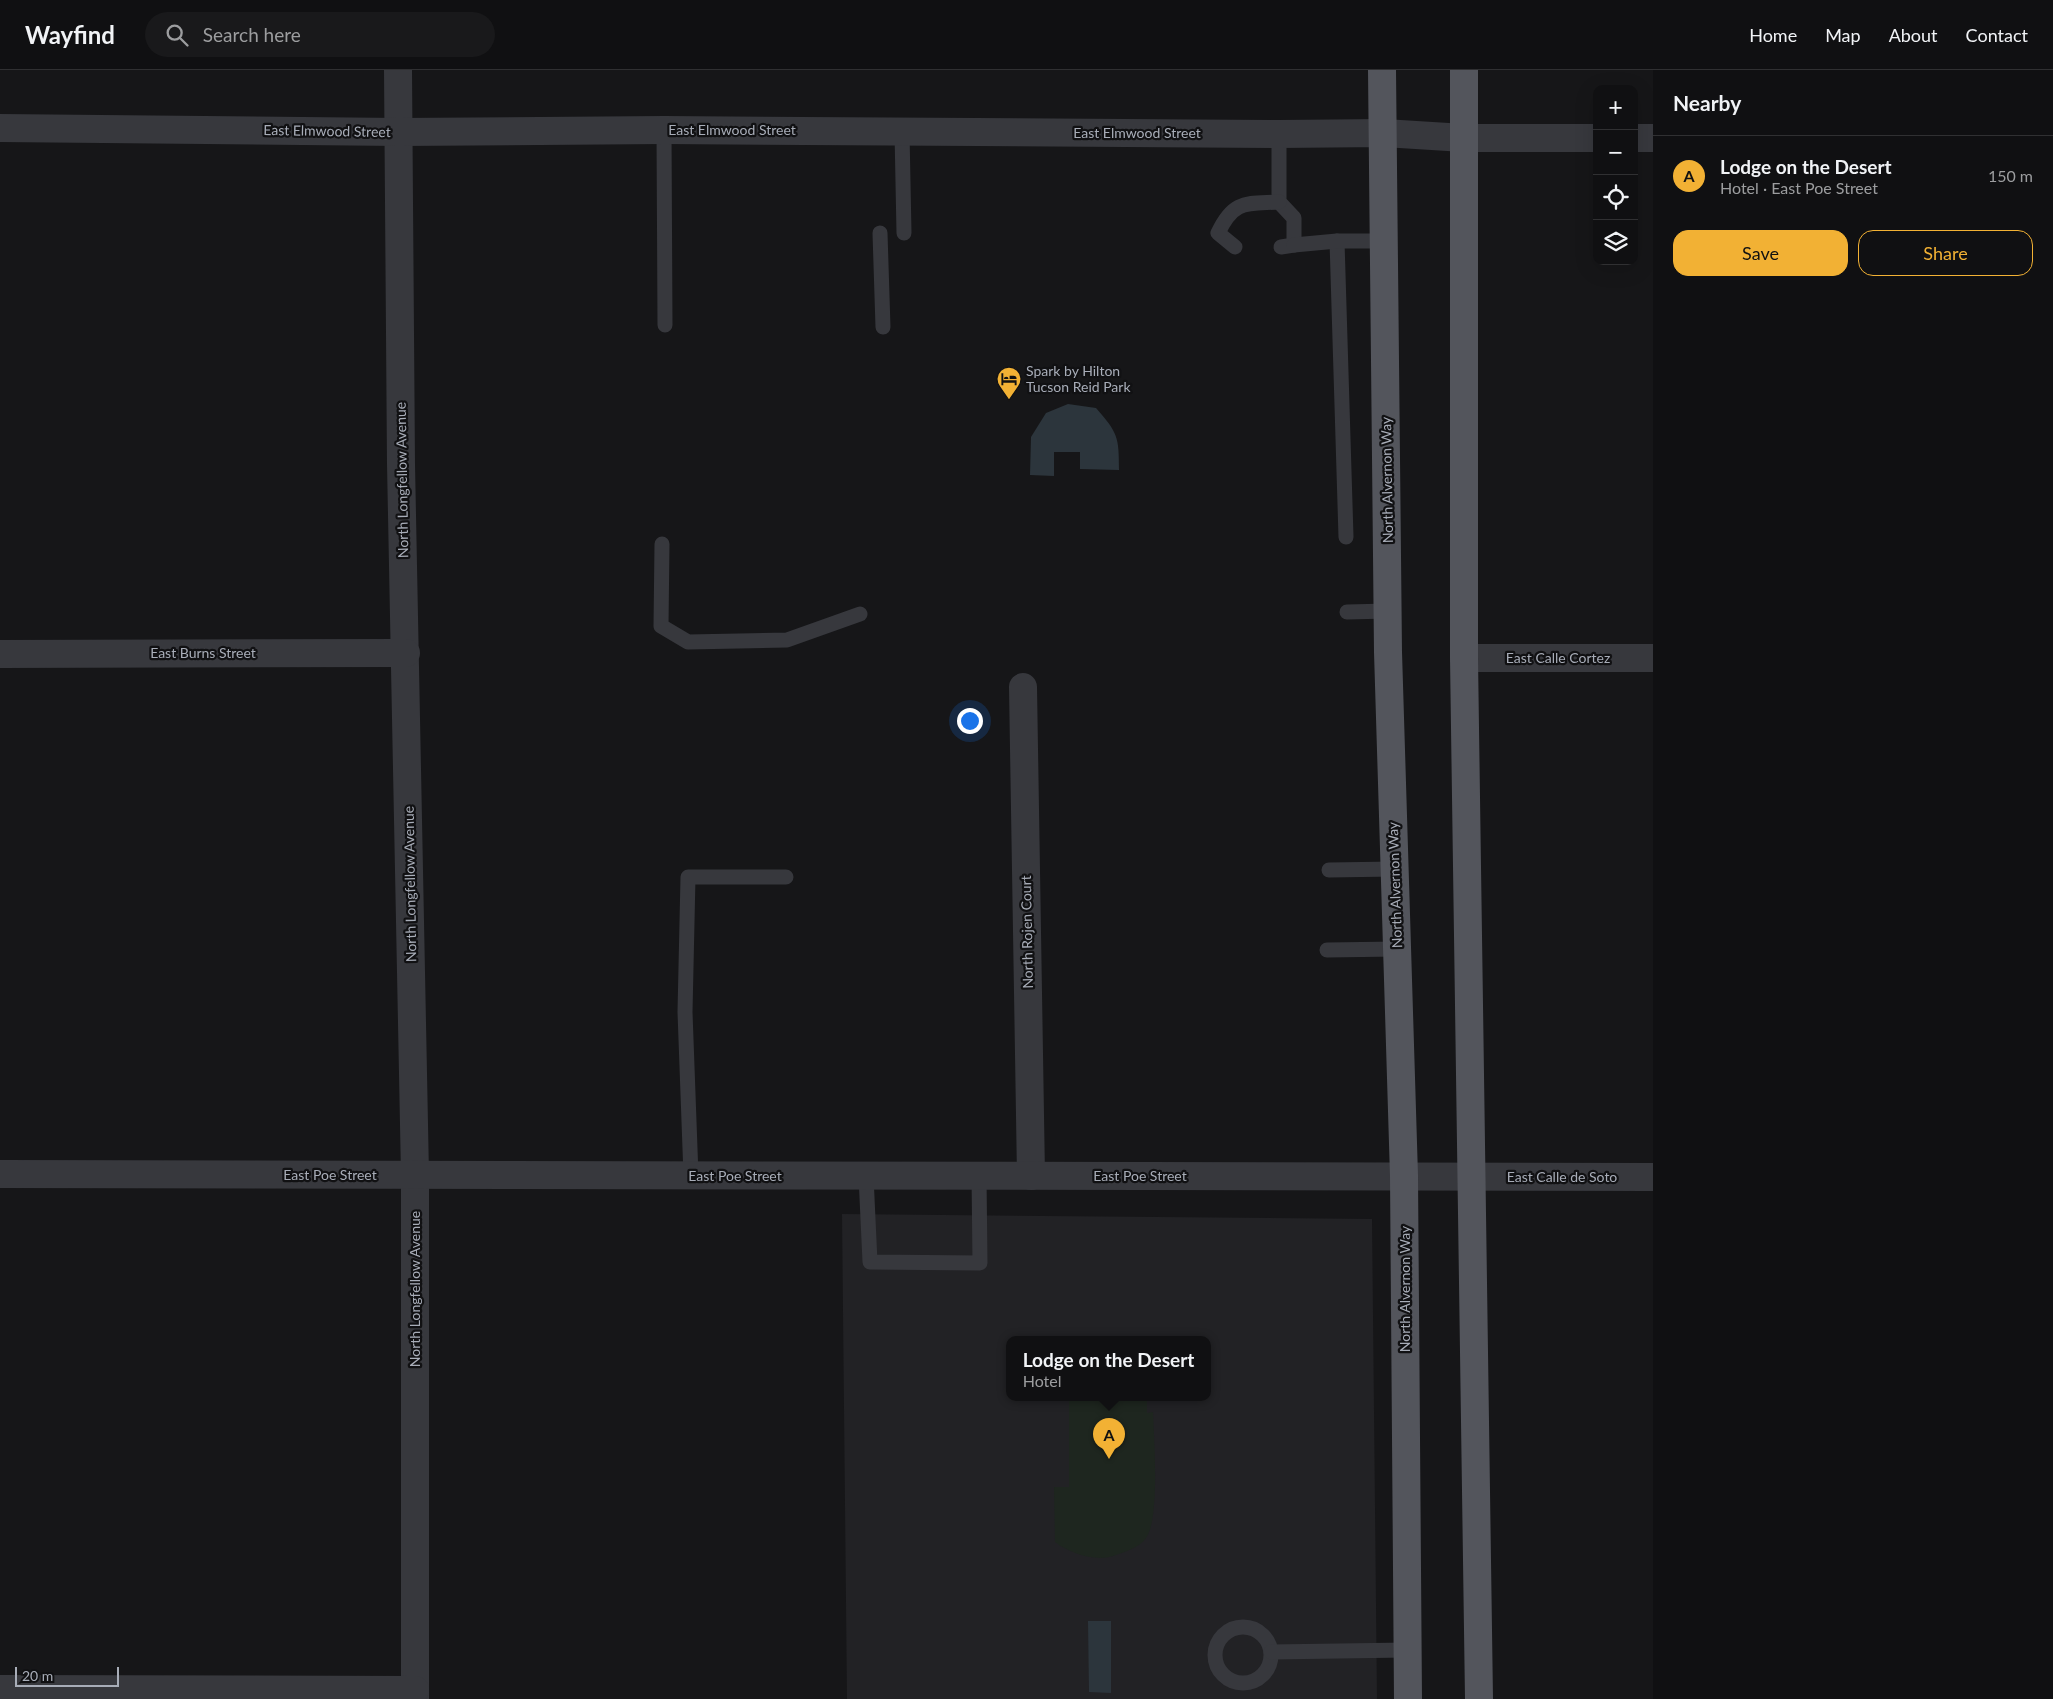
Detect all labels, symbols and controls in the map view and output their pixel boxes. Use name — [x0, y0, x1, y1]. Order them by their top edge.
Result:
search box — [145, 12, 495, 57]
text: Wayfind — [25, 20, 115, 49]
icon: search — [163, 21, 191, 49]
text: Search here — [203, 23, 301, 46]
text: Home — [1749, 24, 1797, 46]
text: Map — [1825, 24, 1861, 46]
text: About — [1889, 24, 1938, 46]
text: Contact — [1966, 24, 2028, 46]
map controls — [1593, 85, 1638, 265]
button: + — [1593, 85, 1638, 130]
text: Nearby — [1673, 90, 1741, 115]
street label: East Elmwood Street — [263, 121, 391, 140]
street label: East Elmwood Street — [668, 121, 796, 138]
street label: East Elmwood Street — [1073, 124, 1201, 141]
button: − — [1593, 130, 1638, 175]
text: Lodge on the Desert — [1720, 155, 1892, 178]
text: A — [1683, 166, 1695, 185]
text: 150 m — [1988, 166, 2033, 185]
button: locate — [1593, 175, 1638, 220]
text: Hotel · East Poe Street — [1720, 178, 1878, 197]
button: layers — [1593, 220, 1638, 265]
button: Save — [1673, 230, 1848, 276]
button: Share — [1858, 230, 2033, 276]
place label: Spark by Hilton Tucson Reid Park — [1026, 362, 1131, 395]
hotel icon: Spark by Hilton Tucson Reid Park — [996, 366, 1022, 400]
street label: North Longfellow Avenue — [392, 402, 411, 558]
street label: North Alvernon Way — [1377, 416, 1396, 543]
street label: East Burns Street — [150, 644, 256, 661]
street label: East Calle Cortez — [1506, 649, 1610, 666]
your location — [957, 708, 983, 734]
street label: North Longfellow Avenue — [400, 806, 419, 962]
street label: North Alvernon Way — [1384, 821, 1405, 948]
street label: North Rojen Court — [1017, 875, 1036, 989]
street label: East Poe Street — [283, 1166, 377, 1183]
street label: East Poe Street — [688, 1167, 782, 1184]
street label: East Poe Street — [1093, 1167, 1187, 1184]
street label: East Calle de Soto — [1507, 1168, 1617, 1185]
street label: North Longfellow Avenue — [406, 1211, 423, 1367]
street label: North Alvernon Way — [1396, 1225, 1413, 1352]
popup — [1006, 1336, 1211, 1401]
text: Lodge on the Desert — [1023, 1348, 1194, 1371]
text: Hotel — [1023, 1371, 1062, 1390]
pin: A — [1093, 1418, 1125, 1459]
scale bar — [15, 1664, 119, 1687]
text: 20 m — [22, 1667, 53, 1684]

